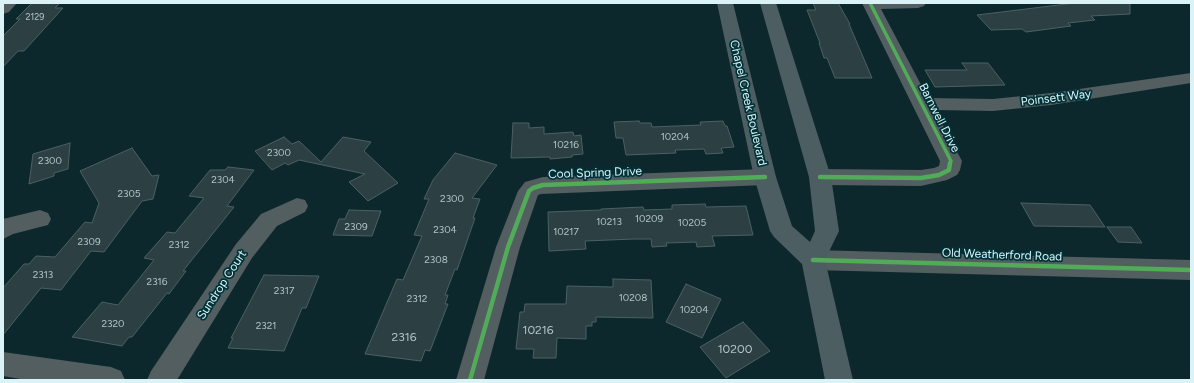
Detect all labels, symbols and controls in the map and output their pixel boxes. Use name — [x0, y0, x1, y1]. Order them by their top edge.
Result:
house number: 2129 — [26, 12, 44, 22]
street label: Chapel Creek Boulevard — [727, 39, 769, 167]
street label: Barnwell Drive — [915, 81, 963, 155]
street label: Poinsett Way — [1020, 87, 1092, 109]
house number: 10204 — [661, 131, 689, 143]
house number: 10216 — [553, 139, 579, 151]
house number: 2300 — [267, 147, 291, 159]
house number: 2300 — [38, 155, 62, 167]
street label: Cool Spring Drive — [548, 164, 642, 182]
house number: 2304 — [211, 174, 235, 186]
house number: 2305 — [117, 188, 141, 200]
house number: 2300 — [440, 193, 464, 205]
house number: 10209 — [635, 213, 663, 225]
house number: 10213 — [596, 216, 622, 228]
house number: 10205 — [678, 217, 706, 229]
house number: 2309 — [344, 221, 368, 233]
house number: 2304 — [433, 224, 457, 236]
house number: 10217 — [553, 226, 579, 238]
house number: 2309 — [77, 236, 101, 248]
house number: 2312 — [169, 239, 189, 251]
street label: Old Weatherford Road — [942, 246, 1062, 264]
street label: Sundrop Court — [194, 248, 250, 322]
house number: 2308 — [424, 254, 448, 266]
house number: 2313 — [33, 269, 53, 281]
house number: 2316 — [147, 276, 167, 288]
house number: 2317 — [274, 285, 294, 297]
house number: 10208 — [619, 292, 647, 304]
house number: 2312 — [407, 293, 427, 305]
house number: 10204 — [680, 304, 708, 316]
house number: 2320 — [101, 318, 125, 330]
house number: 2321 — [256, 320, 276, 332]
house number: 10216 — [522, 323, 554, 337]
house number: 2316 — [392, 330, 416, 344]
house number: 10200 — [718, 342, 752, 356]

